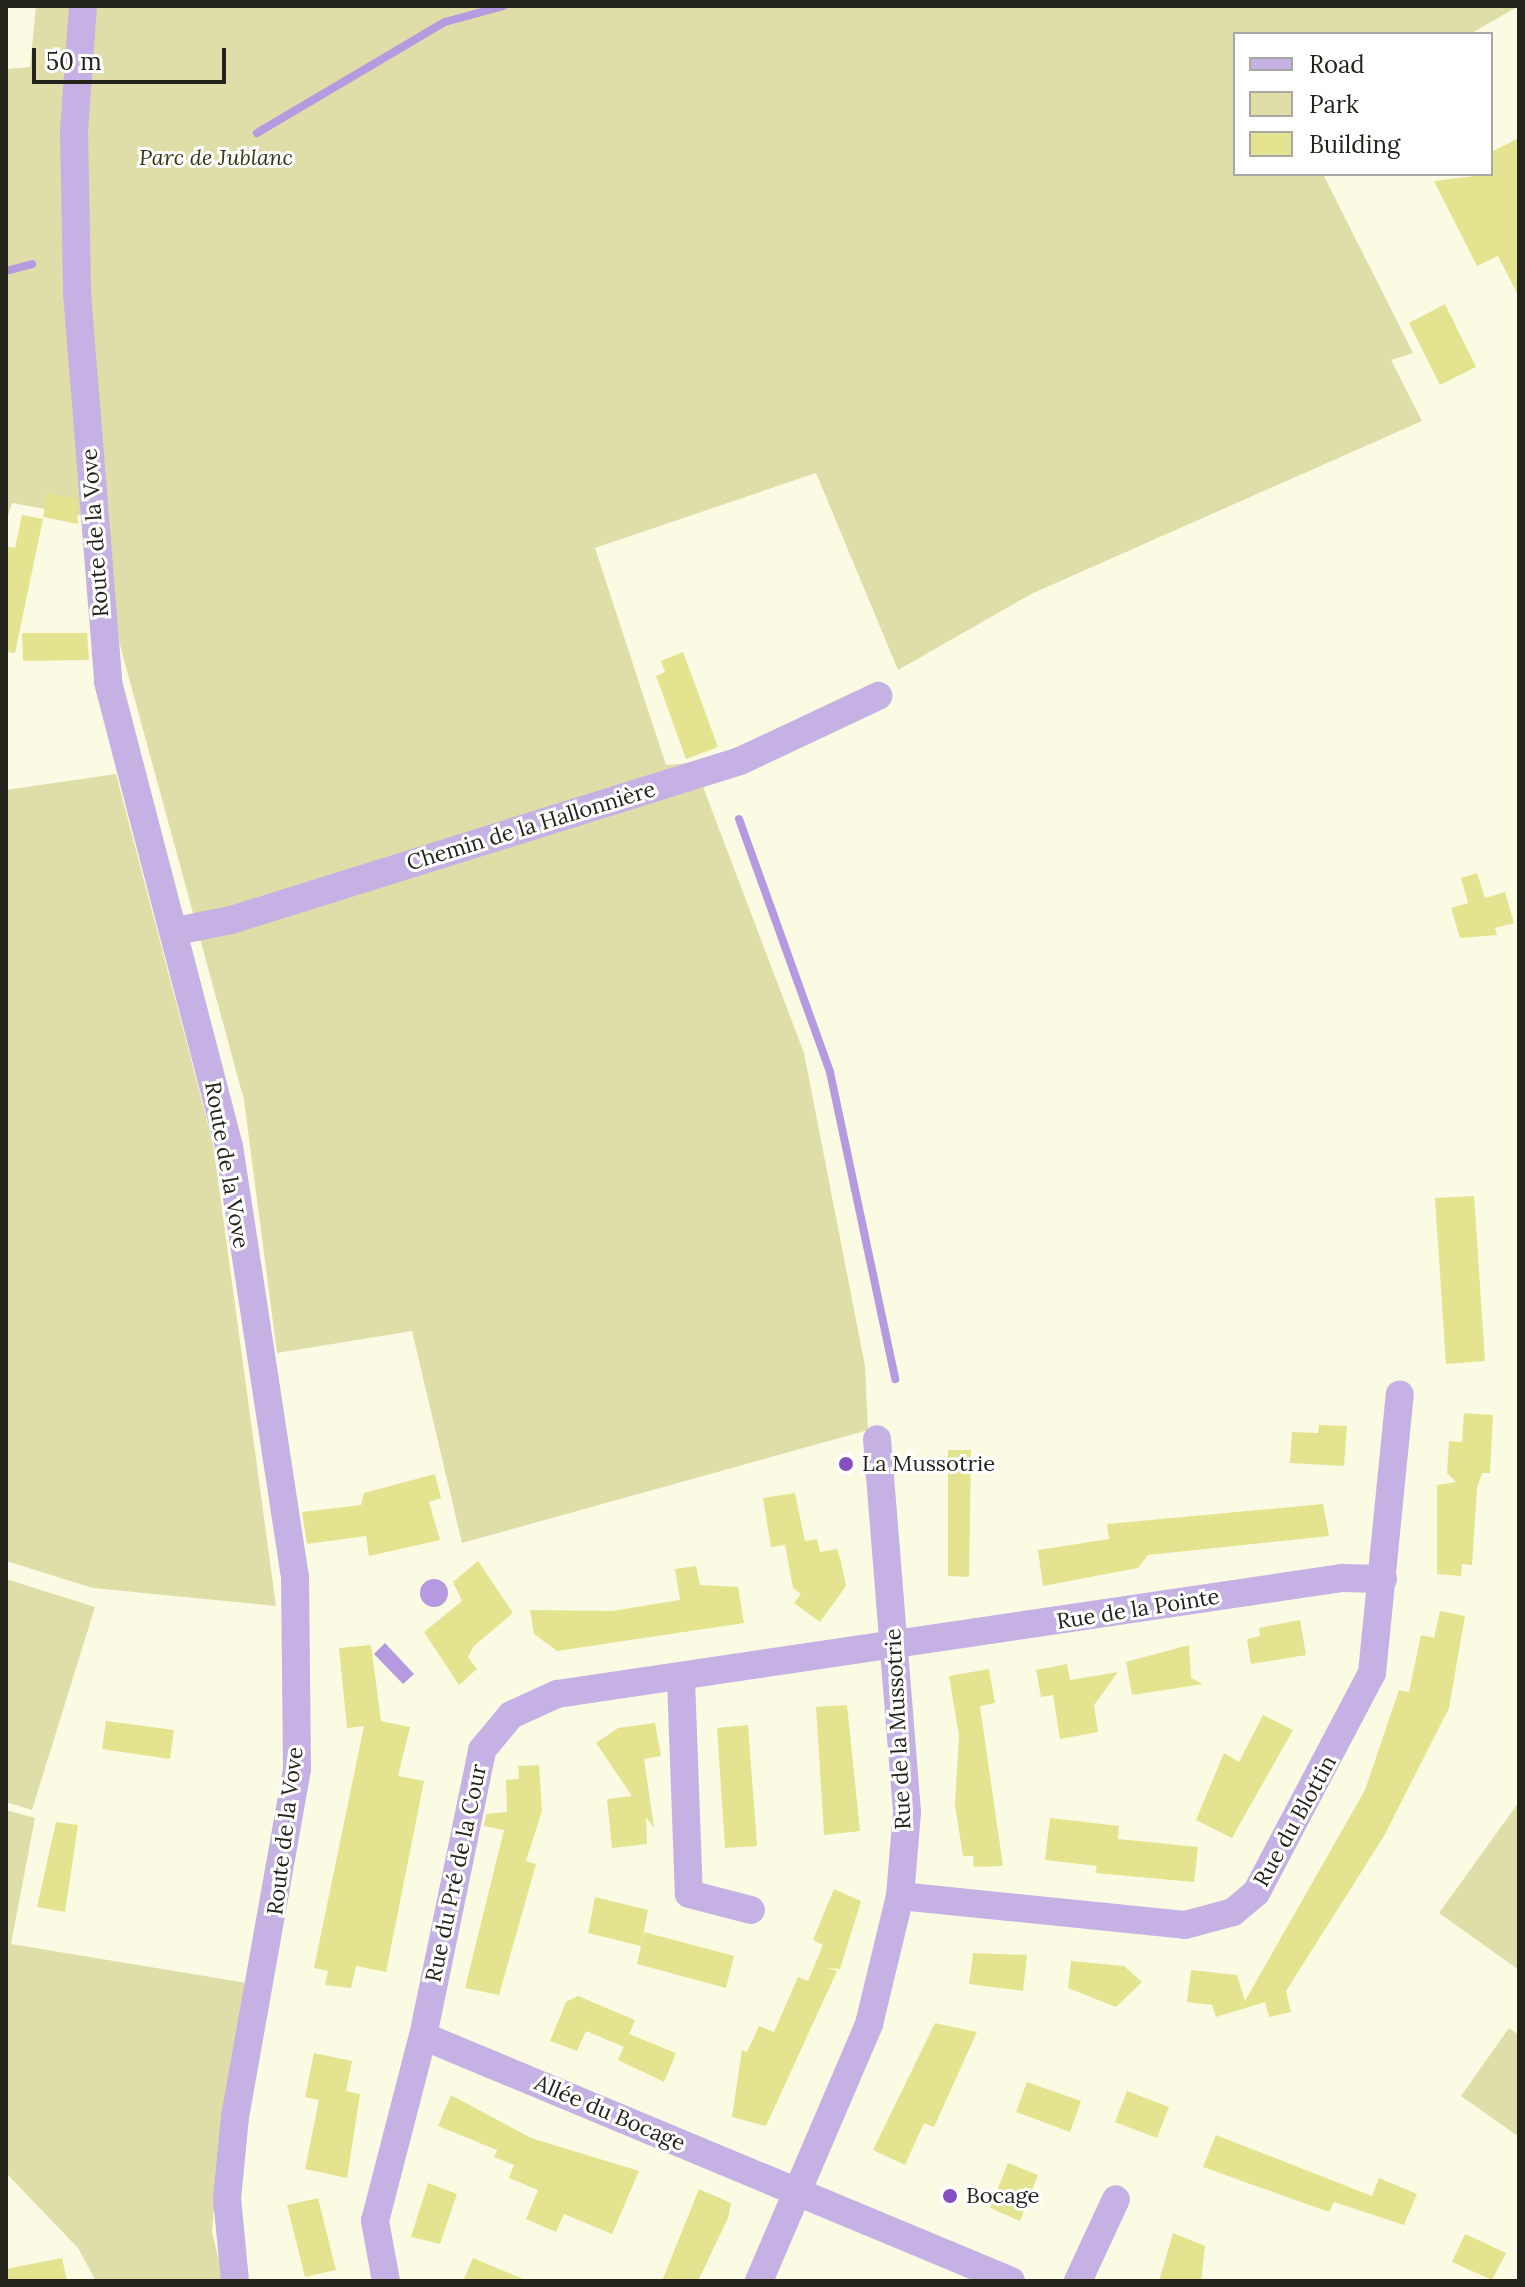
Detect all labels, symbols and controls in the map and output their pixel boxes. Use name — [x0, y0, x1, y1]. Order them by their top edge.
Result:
scale bar — [36, 32, 230, 82]
legend — [1233, 32, 1493, 176]
text: 50 m — [46, 46, 102, 77]
text: Road — [1309, 49, 1365, 80]
text: Park — [1309, 89, 1359, 120]
text: Building — [1309, 129, 1400, 160]
park label: Parc de Jublanc — [139, 145, 293, 171]
street label: Route de la Vove — [76, 448, 114, 618]
street label: Chemin de la Hallonnière — [403, 776, 659, 876]
street label: Route de la Vove — [199, 1079, 255, 1251]
place label: La Mussotrie — [862, 1451, 995, 1477]
marker: La Mussotrie — [837, 1455, 855, 1473]
street label: Rue de la Pointe — [1055, 1583, 1221, 1635]
street label: Rue de la Mussotrie — [880, 1628, 916, 1830]
street label: Route de la Vove — [262, 1745, 308, 1917]
street label: Rue du Blottin — [1248, 1751, 1342, 1891]
street label: Rue du Pré de la Cour — [420, 1762, 492, 1984]
street label: Allée du Bocage — [531, 2069, 689, 2157]
place label: Bocage — [966, 2183, 1040, 2209]
marker: Bocage — [941, 2187, 959, 2205]

